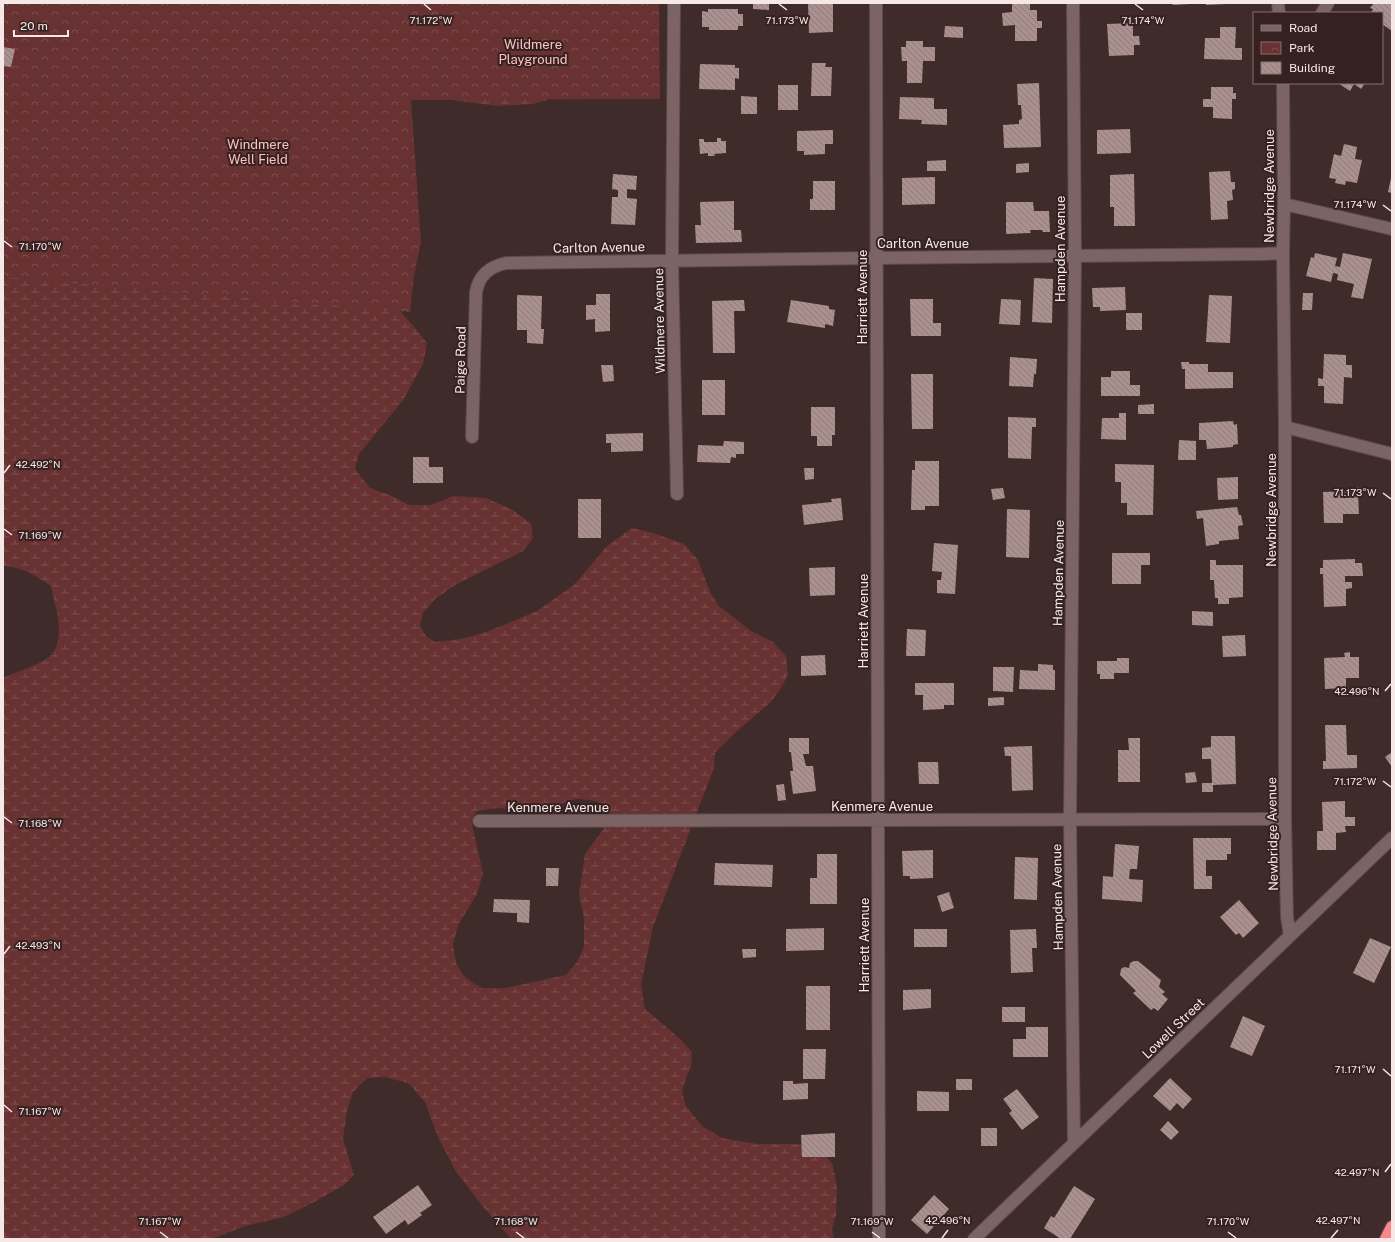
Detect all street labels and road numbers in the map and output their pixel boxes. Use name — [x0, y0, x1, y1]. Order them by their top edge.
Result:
street label: Newbridge Avenue — [1262, 129, 1277, 243]
street label: Hampden Avenue — [1053, 196, 1068, 302]
street label: Carlton Avenue — [877, 236, 969, 251]
street label: Carlton Avenue — [553, 239, 645, 256]
street label: Harriett Avenue — [855, 250, 870, 344]
street label: Wildmere Avenue — [651, 268, 668, 374]
street label: Paige Road — [452, 326, 469, 394]
street label: Newbridge Avenue — [1264, 453, 1279, 567]
street label: Hampden Avenue — [1050, 520, 1067, 626]
street label: Harriett Avenue — [856, 574, 871, 668]
street label: Newbridge Avenue — [1264, 777, 1281, 891]
street label: Kenmere Avenue — [831, 799, 933, 814]
street label: Kenmere Avenue — [507, 800, 609, 815]
street label: Hampden Avenue — [1049, 844, 1066, 950]
street label: Harriett Avenue — [857, 898, 872, 992]
street label: Lowell Street — [1139, 995, 1208, 1062]

